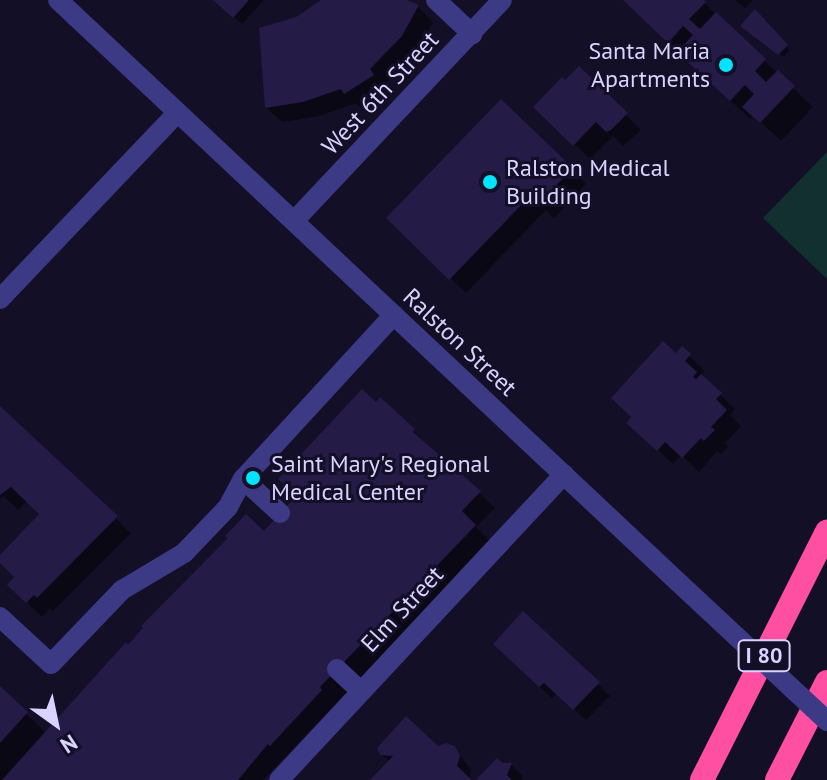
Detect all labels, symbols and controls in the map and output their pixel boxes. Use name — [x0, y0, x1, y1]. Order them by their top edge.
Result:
street label: West 6th Street — [316, 25, 444, 161]
place label: Santa Maria Apartments — [588, 37, 710, 93]
marker: Santa Maria Apartments — [717, 56, 735, 74]
place label: Ralston Medical Building — [506, 154, 670, 210]
marker: Ralston Medical Building — [481, 173, 499, 191]
street label: Ralston Street — [397, 282, 523, 402]
place label: Saint Mary's Regional Medical Center — [271, 450, 490, 506]
marker: Saint Mary's Regional Medical Center — [242, 467, 264, 489]
street label: Elm Street — [355, 560, 449, 658]
road number: I 80 — [736, 638, 792, 674]
north arrow — [16, 684, 96, 764]
text: N — [55, 728, 83, 760]

